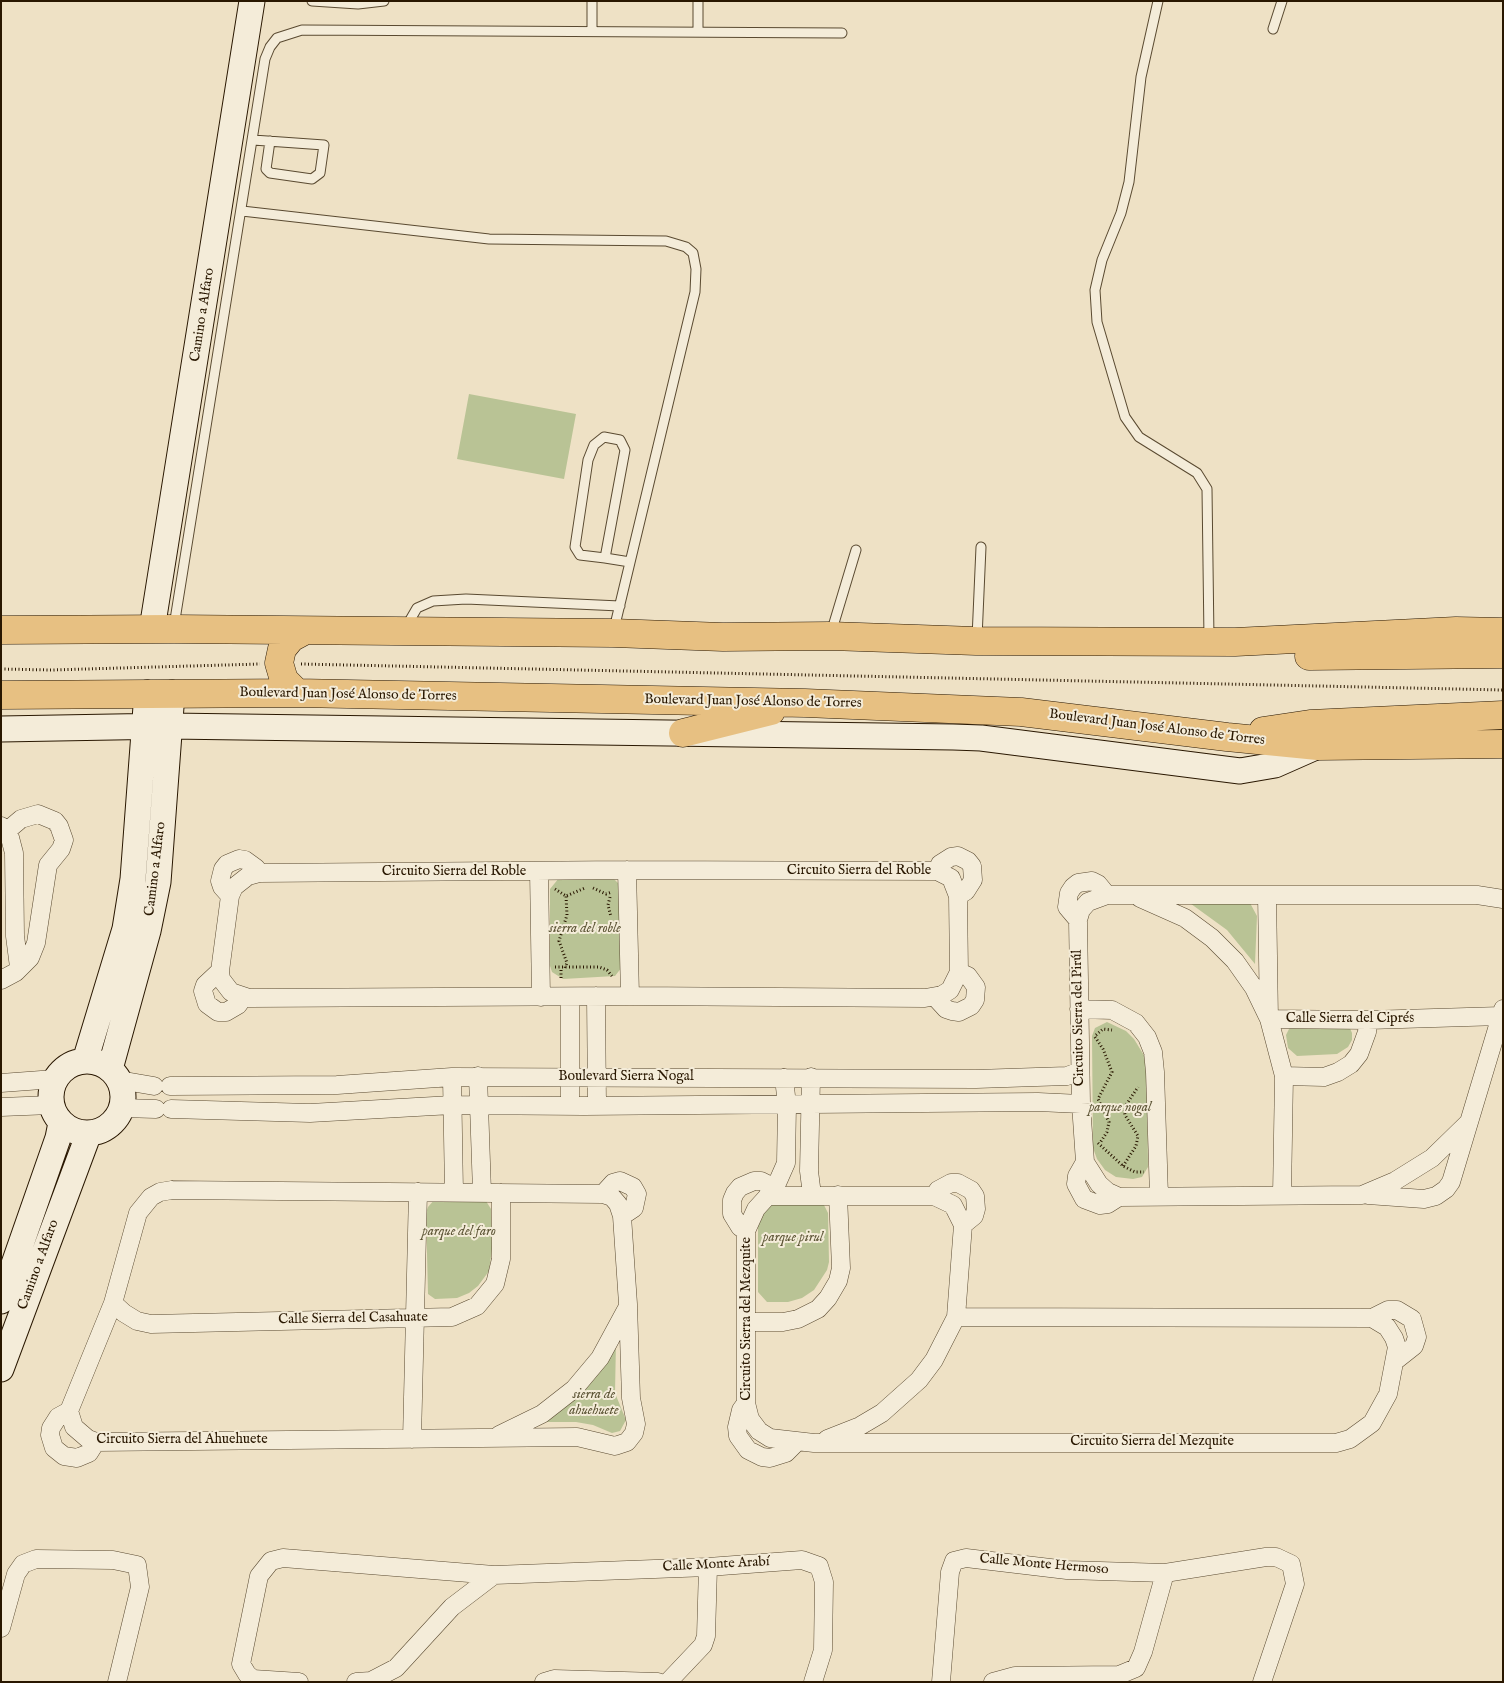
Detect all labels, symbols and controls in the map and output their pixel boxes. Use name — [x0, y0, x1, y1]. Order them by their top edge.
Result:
street label: Camino a Alfaro — [187, 267, 219, 363]
street label: Boulevard Juan José Alonso de Torres — [239, 685, 457, 705]
street label: Boulevard Juan José Alonso de Torres — [644, 692, 862, 712]
street label: Boulevard Juan José Alonso de Torres — [1048, 706, 1266, 750]
street label: Camino a Alfaro — [142, 821, 170, 917]
street label: Circuito Sierra del Roble — [787, 863, 931, 879]
street label: Circuito Sierra del Roble — [382, 864, 526, 880]
park label: sierra del roble — [549, 921, 621, 937]
street label: Circuito Sierra del Pirúl — [1069, 950, 1089, 1086]
street label: Calle Sierra del Ciprés — [1286, 1011, 1414, 1027]
street label: Boulevard Sierra Nogal — [558, 1069, 694, 1085]
park label: parque nogal — [1089, 1100, 1151, 1116]
street label: Camino a Alfaro — [15, 1218, 63, 1312]
park label: parque del faro — [422, 1224, 496, 1240]
park label: parque pirul — [763, 1230, 823, 1246]
street label: Circuito Sierra del Mezquite — [739, 1237, 755, 1401]
street label: Calle Sierra del Casahuate — [278, 1309, 428, 1329]
park label: sierra de ahuehuete — [569, 1387, 619, 1420]
street label: Circuito Sierra del Ahuehuete — [96, 1432, 268, 1448]
street label: Circuito Sierra del Mezquite — [1070, 1434, 1234, 1450]
street label: Calle Monte Hermoso — [979, 1551, 1109, 1579]
street label: Calle Monte Arabí — [662, 1554, 770, 1576]

